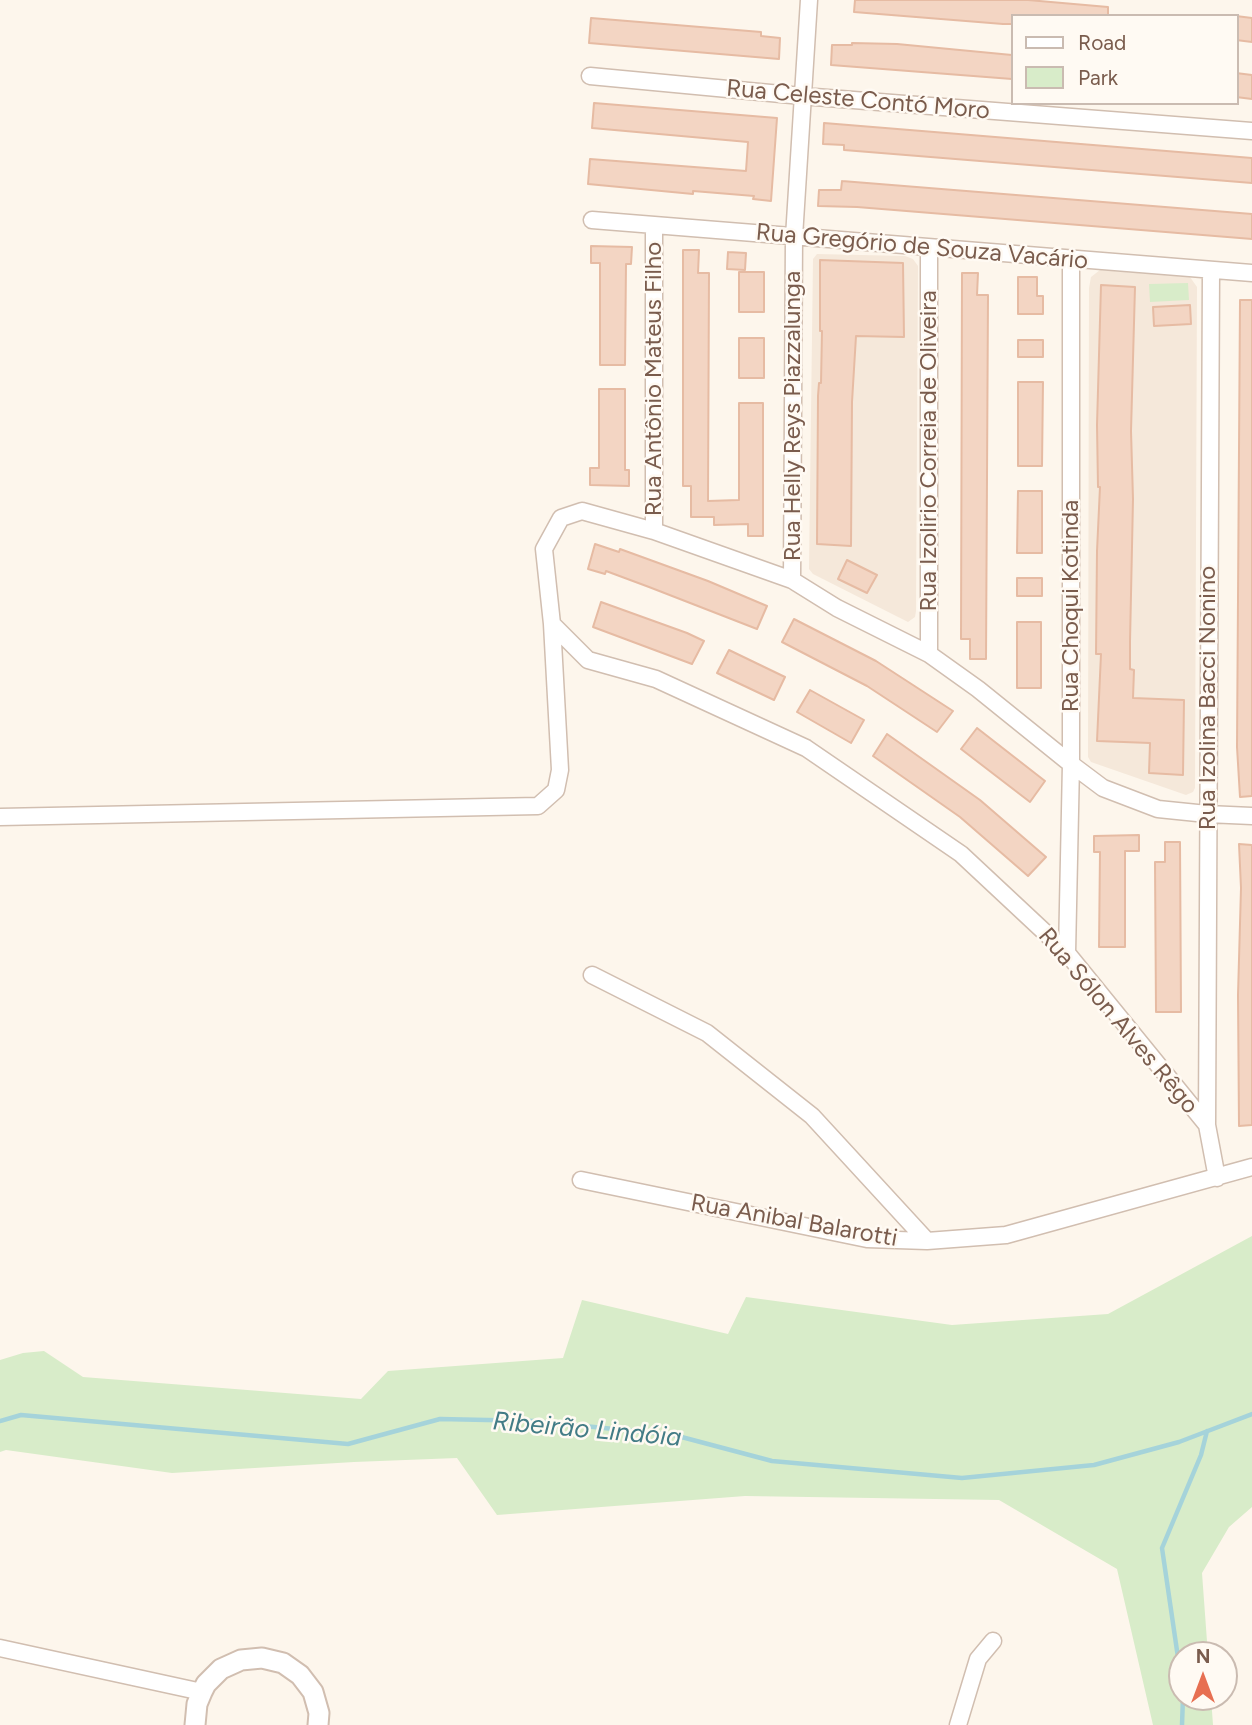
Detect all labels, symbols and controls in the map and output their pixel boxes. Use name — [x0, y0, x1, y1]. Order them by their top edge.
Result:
legend — [1010, 14, 1238, 105]
text: Road — [1078, 30, 1126, 55]
text: Park — [1078, 65, 1118, 90]
street label: Rua Celeste Contó Moro — [725, 74, 991, 126]
street label: Rua Gregório de Souza Vacário — [755, 218, 1089, 276]
street label: Rua Antônio Mateus Filho — [640, 242, 668, 516]
street label: Rua Helly Reys Piazzalunga — [779, 271, 807, 561]
street label: Rua Izolirio Correia de Oliveira — [915, 290, 943, 612]
street label: Rua Choqui Kotinda — [1057, 500, 1085, 712]
street label: Rua Izolina Bacci Nonino — [1194, 566, 1222, 830]
street label: Rua Sólon Alves Rêgo — [1032, 922, 1204, 1120]
street label: Rua Anibal Balarotti — [688, 1189, 900, 1253]
water label: Ribeirão Lindóia — [491, 1406, 683, 1454]
north arrow — [1168, 1641, 1238, 1711]
text: N — [1196, 1645, 1210, 1668]

